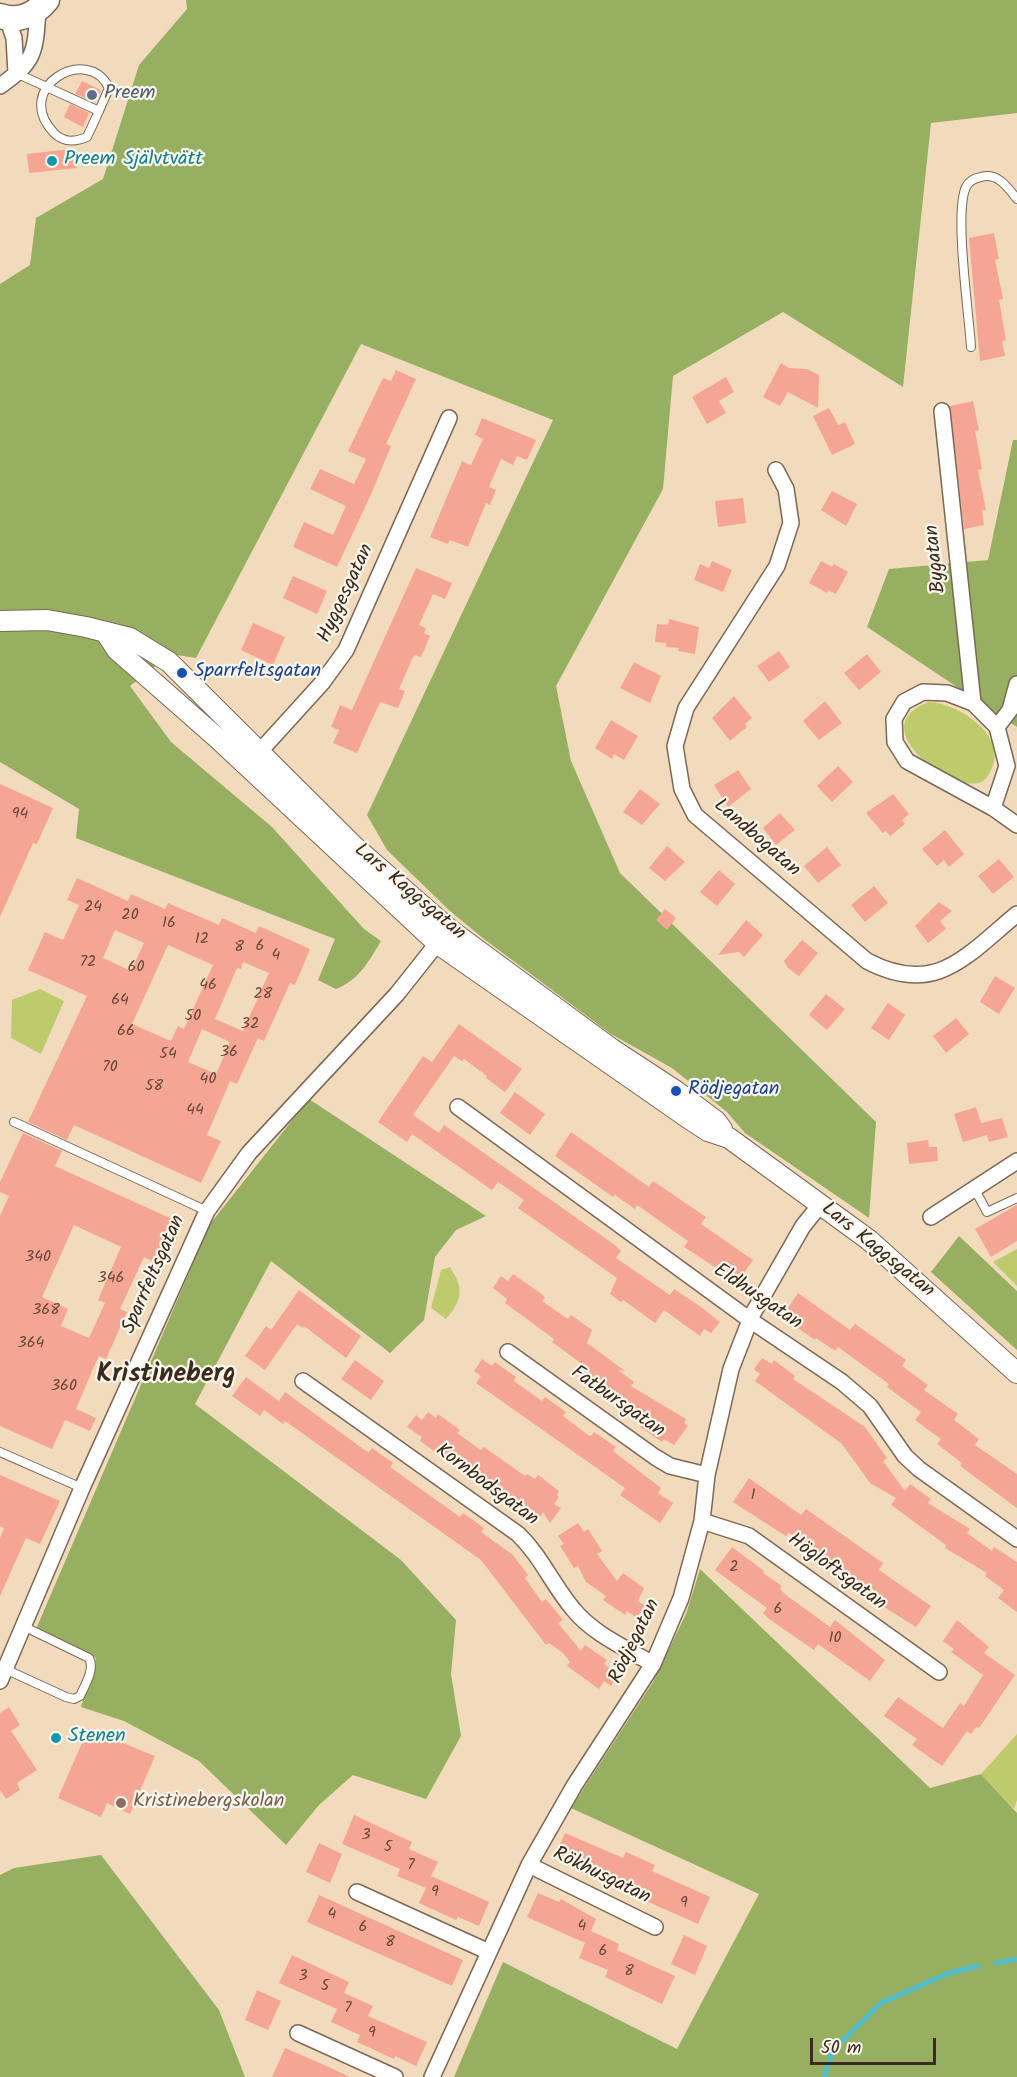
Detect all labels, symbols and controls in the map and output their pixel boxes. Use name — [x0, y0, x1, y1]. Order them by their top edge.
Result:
place label: Preem — [104, 83, 155, 107]
marker: Preem — [85, 88, 99, 102]
place label: Preem Självtvätt — [64, 149, 203, 173]
marker: Preem Självtvätt — [45, 154, 59, 168]
street label: Bygatan — [921, 524, 953, 594]
street label: Hyggesgatan — [314, 541, 380, 647]
place label: Sparrfeltsgatan — [194, 661, 321, 685]
marker: Sparrfeltsgatan — [175, 666, 189, 680]
street label: Landbogatan — [708, 795, 804, 883]
house number: 94 — [12, 805, 28, 825]
street label: Lars Kaggsgatan — [348, 839, 470, 947]
house number: 24 — [84, 898, 102, 918]
house number: 20 — [121, 906, 139, 926]
house number: 16 — [162, 914, 176, 934]
house number: 12 — [195, 930, 209, 950]
house number: 6 — [256, 937, 264, 957]
house number: 8 — [234, 938, 244, 958]
house number: 4 — [272, 946, 280, 966]
house number: 72 — [80, 953, 96, 973]
house number: 60 — [128, 958, 144, 978]
house number: 46 — [199, 976, 217, 996]
house number: 28 — [254, 985, 272, 1005]
house number: 64 — [111, 991, 129, 1011]
house number: 50 — [185, 1007, 201, 1027]
house number: 32 — [241, 1015, 259, 1035]
house number: 66 — [117, 1022, 135, 1042]
house number: 36 — [220, 1043, 238, 1063]
house number: 54 — [159, 1045, 177, 1065]
house number: 70 — [102, 1058, 118, 1078]
house number: 40 — [200, 1070, 216, 1090]
house number: 58 — [145, 1077, 163, 1097]
place label: Rödjegatan — [688, 1079, 779, 1103]
marker: Rödjegatan — [669, 1084, 683, 1098]
house number: 44 — [186, 1101, 204, 1121]
street label: Lars Kaggsgatan — [815, 1198, 939, 1304]
street label: Sparrfeltsgatan — [118, 1212, 192, 1338]
house number: 340 — [25, 1248, 51, 1268]
street label: Eldhusgatan — [708, 1260, 806, 1336]
house number: 346 — [98, 1269, 124, 1289]
house number: 368 — [32, 1301, 60, 1321]
house number: 364 — [18, 1334, 44, 1354]
district label: Kristineberg — [97, 1361, 235, 1393]
street label: Fatbursgatan — [565, 1362, 669, 1444]
house number: 360 — [51, 1377, 77, 1397]
street label: Kornbodsgatan — [430, 1439, 542, 1533]
house number: 1 — [750, 1486, 756, 1506]
street label: Högloftsgatan — [782, 1529, 890, 1617]
house number: 2 — [729, 1558, 739, 1578]
street label: Rödjegatan — [605, 1596, 667, 1688]
house number: 6 — [774, 1600, 782, 1620]
house number: 10 — [828, 1629, 842, 1649]
place label: Stenen — [68, 1726, 126, 1750]
marker: Stenen — [49, 1731, 63, 1745]
place label: Kristinebergskolan — [133, 1791, 284, 1815]
marker: Kristinebergskolan — [114, 1796, 128, 1810]
house number: 3 — [361, 1826, 371, 1846]
house number: 5 — [384, 1838, 392, 1858]
street label: Rökhusgatan — [548, 1843, 654, 1911]
house number: 7 — [407, 1856, 415, 1876]
house number: 9 — [431, 1883, 439, 1903]
house number: 9 — [680, 1894, 688, 1914]
house number: 4 — [328, 1905, 336, 1925]
house number: 4 — [578, 1917, 586, 1937]
house number: 6 — [359, 1918, 367, 1938]
house number: 8 — [385, 1933, 395, 1953]
house number: 6 — [599, 1942, 607, 1962]
house number: 8 — [624, 1962, 634, 1982]
house number: 3 — [298, 1967, 308, 1987]
house number: 5 — [321, 1977, 329, 1997]
house number: 7 — [344, 1999, 352, 2019]
house number: 9 — [368, 2024, 376, 2044]
scale bar — [813, 2026, 939, 2064]
text: 50 m — [821, 2034, 861, 2063]

